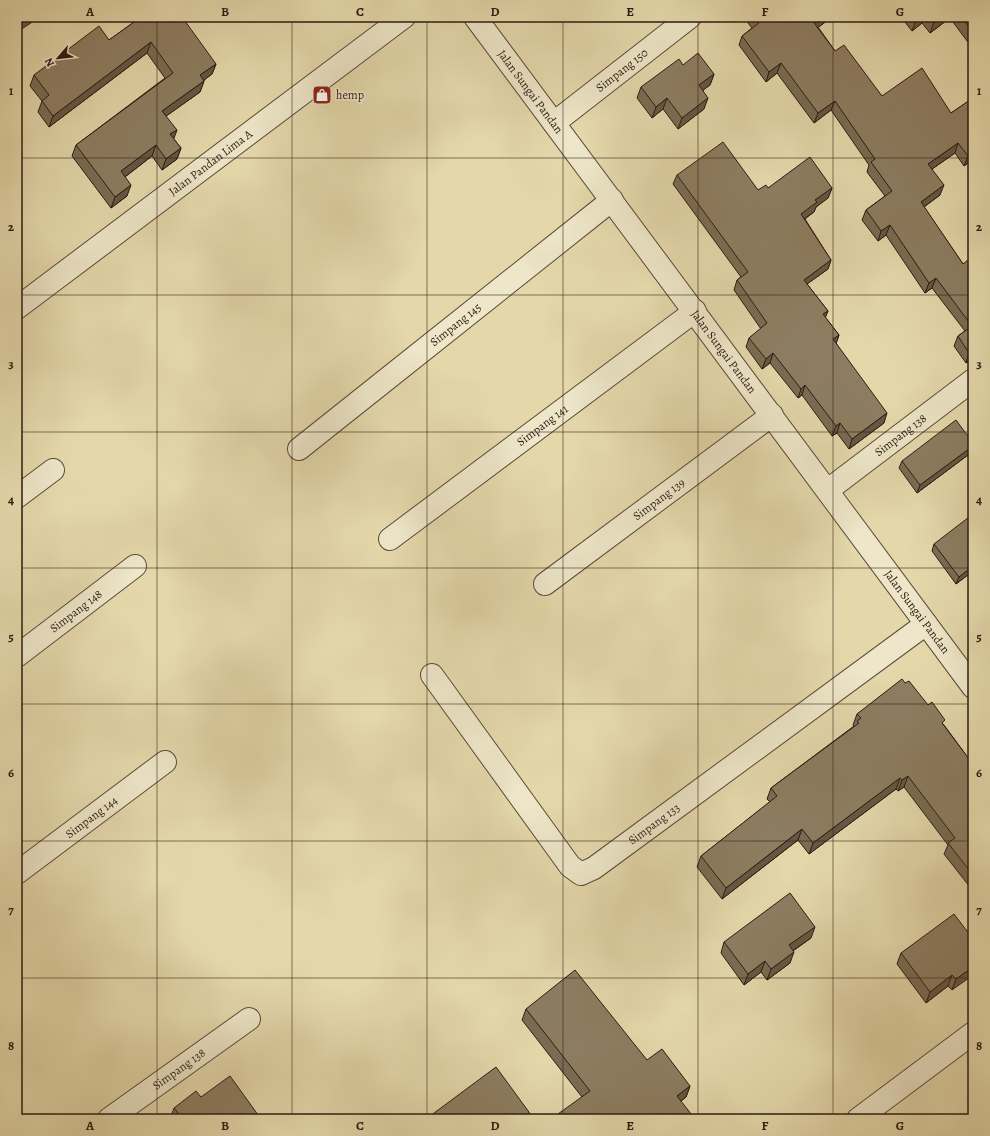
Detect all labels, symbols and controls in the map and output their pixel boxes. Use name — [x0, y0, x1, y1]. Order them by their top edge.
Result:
text: A — [85, 3, 95, 20]
text: B — [221, 3, 229, 20]
text: C — [356, 3, 364, 20]
text: D — [490, 3, 500, 20]
text: E — [626, 3, 634, 20]
text: F — [762, 3, 769, 20]
text: G — [896, 3, 904, 20]
north arrow — [38, 38, 78, 78]
street label: Simpang 150 — [592, 45, 651, 96]
street label: Jalan Sungai Pandan — [494, 47, 567, 137]
text: N — [41, 55, 58, 70]
text: 1 — [9, 82, 14, 99]
text: 1 — [977, 82, 982, 99]
shop icon: hemp — [311, 84, 333, 106]
place label: hemp — [336, 87, 364, 103]
street label: Jalan Pandan Lima A — [165, 125, 256, 199]
text: 2 — [8, 218, 15, 235]
text: 2 — [976, 218, 983, 235]
street label: Simpang 145 — [427, 299, 484, 350]
street label: Jalan Sungai Pandan — [687, 307, 760, 397]
text: 3 — [8, 355, 14, 372]
text: 3 — [976, 355, 982, 372]
street label: Simpang 141 — [513, 401, 571, 450]
street label: Simpang 138 — [871, 410, 930, 460]
street label: Simpang 139 — [630, 475, 688, 524]
text: 4 — [8, 491, 14, 508]
text: 4 — [976, 491, 982, 508]
street label: Jalan Sungai Pandan — [881, 567, 954, 657]
street label: Simpang 148 — [46, 586, 105, 636]
text: 5 — [8, 628, 14, 645]
text: 5 — [976, 628, 982, 645]
text: 6 — [8, 764, 14, 781]
text: 6 — [976, 764, 982, 781]
street label: Simpang 144 — [62, 792, 121, 842]
street label: Simpang 133 — [625, 800, 683, 848]
text: 7 — [8, 901, 14, 918]
text: 7 — [976, 901, 982, 918]
text: 8 — [8, 1037, 14, 1054]
text: 8 — [976, 1037, 982, 1054]
street label: Simpang 138 — [149, 1045, 209, 1093]
text: A — [85, 1117, 95, 1134]
text: B — [221, 1117, 229, 1134]
text: C — [356, 1117, 364, 1134]
text: D — [490, 1117, 500, 1134]
text: E — [626, 1117, 634, 1134]
text: F — [762, 1117, 769, 1134]
text: G — [896, 1117, 904, 1134]

